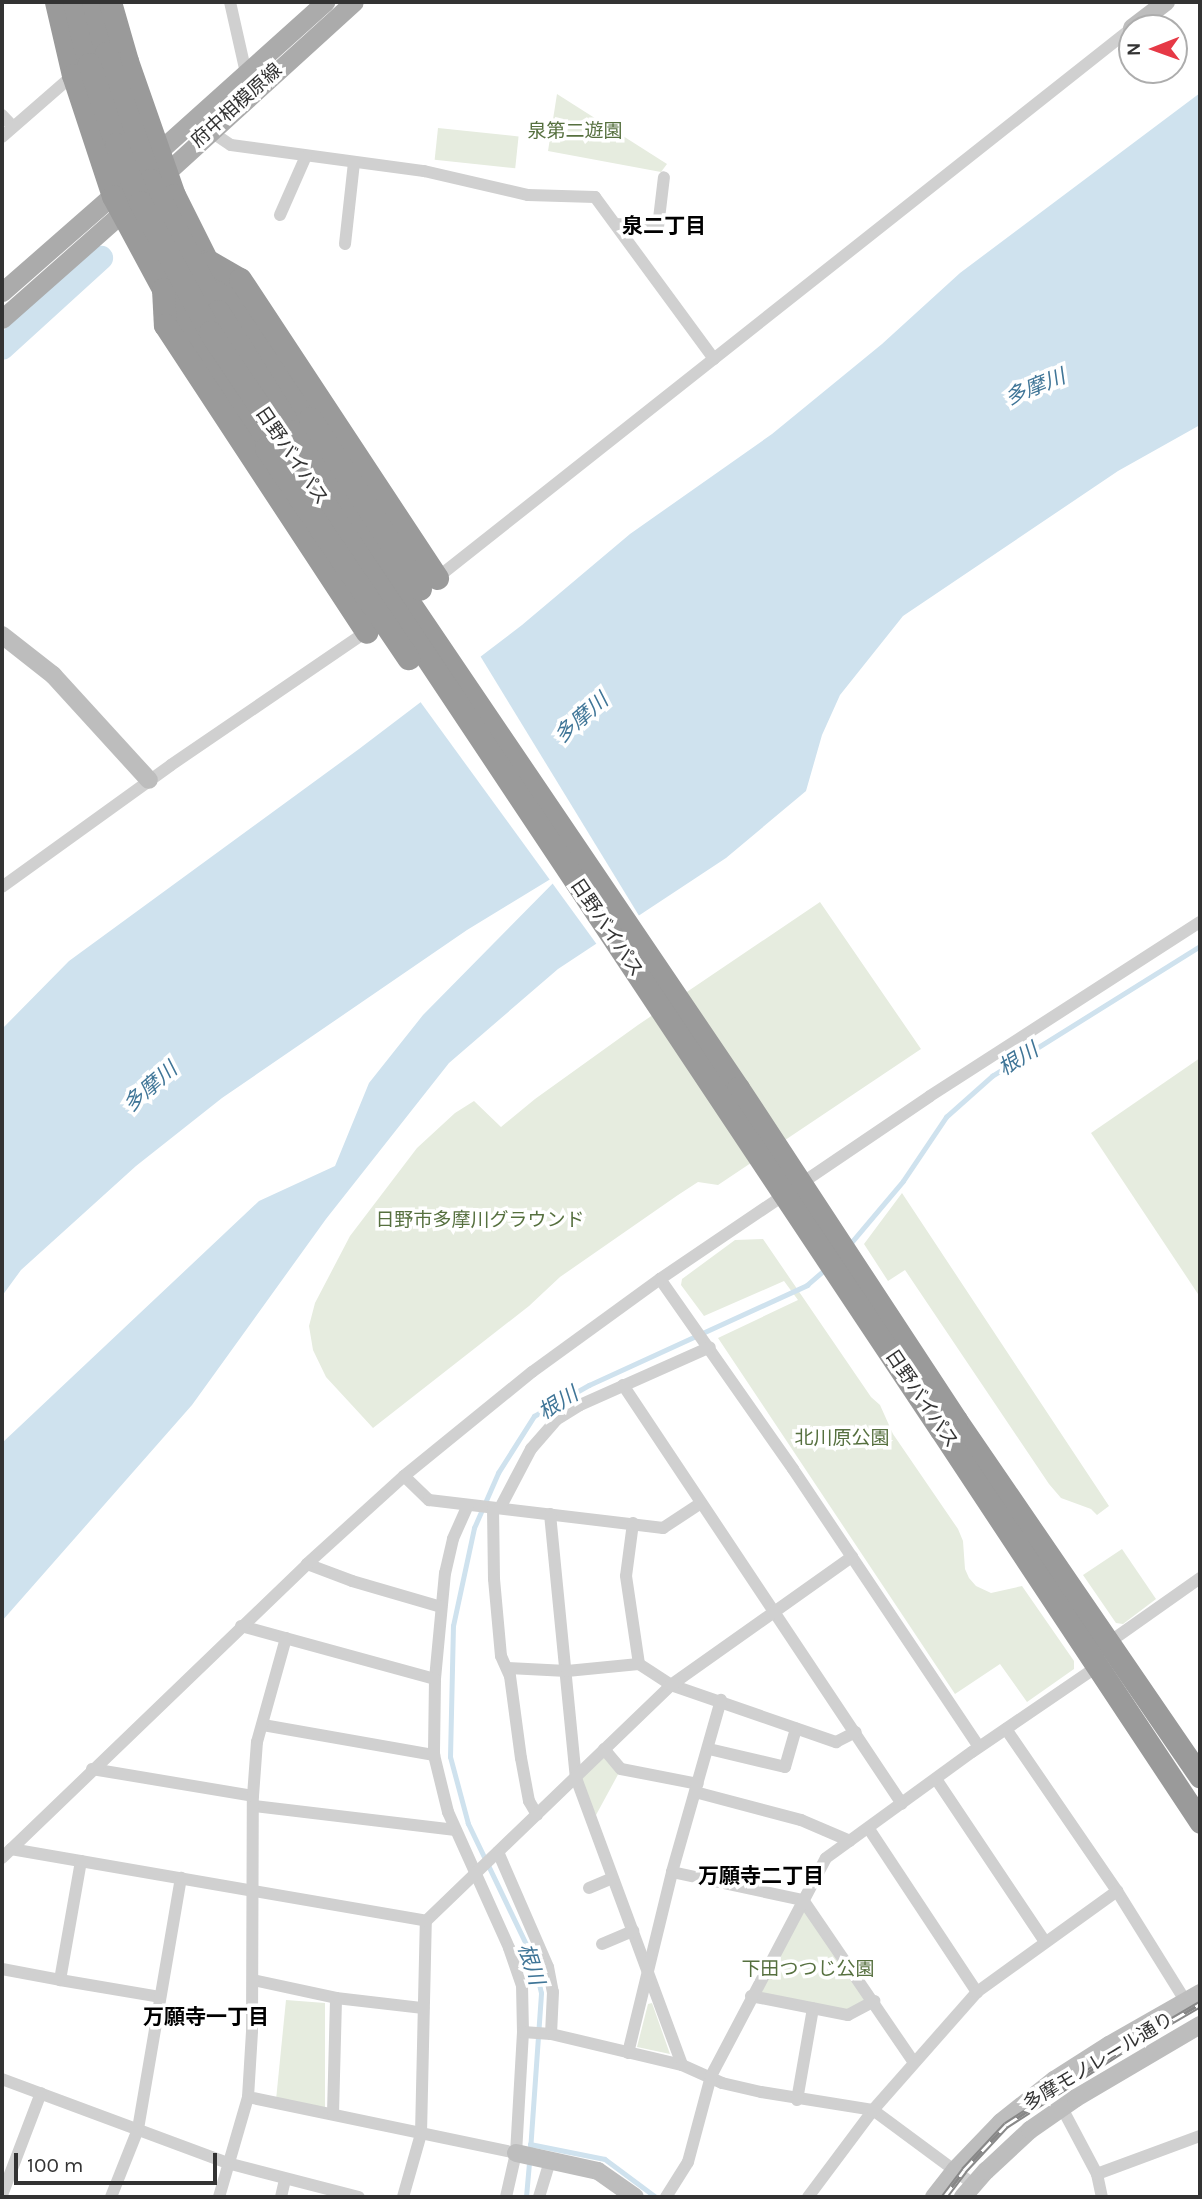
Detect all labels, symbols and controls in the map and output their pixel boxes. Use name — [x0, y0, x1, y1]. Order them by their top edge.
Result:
north arrow — [1118, 14, 1188, 84]
text: N — [1123, 42, 1145, 56]
street label: 府中相模原線 — [187, 59, 287, 153]
park label: 泉第二遊園 — [528, 121, 622, 143]
district label: 泉二丁目 — [622, 213, 706, 239]
water label: 多摩川 — [1001, 364, 1069, 410]
street label: 日野バイパス — [250, 402, 332, 510]
water label: 多摩川 — [549, 688, 613, 748]
street label: 日野バイパス — [565, 874, 647, 982]
water label: 根川 — [994, 1037, 1042, 1081]
water label: 多摩川 — [118, 1057, 182, 1117]
park label: 日野市多摩川グラウンド — [376, 1210, 584, 1232]
street label: 日野バイパス — [880, 1345, 962, 1453]
water label: 根川 — [534, 1381, 582, 1425]
park label: 北川原公園 — [795, 1428, 889, 1450]
district label: 万願寺二丁目 — [698, 1863, 824, 1889]
water label: 根川 — [513, 1940, 549, 1988]
park label: 下田つつじ公園 — [742, 1959, 874, 1981]
district label: 万願寺一丁目 — [143, 2004, 269, 2030]
street label: 多摩モノレール通り — [1020, 2008, 1178, 2116]
scale bar — [18, 2140, 220, 2184]
text: 100 m — [27, 2153, 84, 2177]

